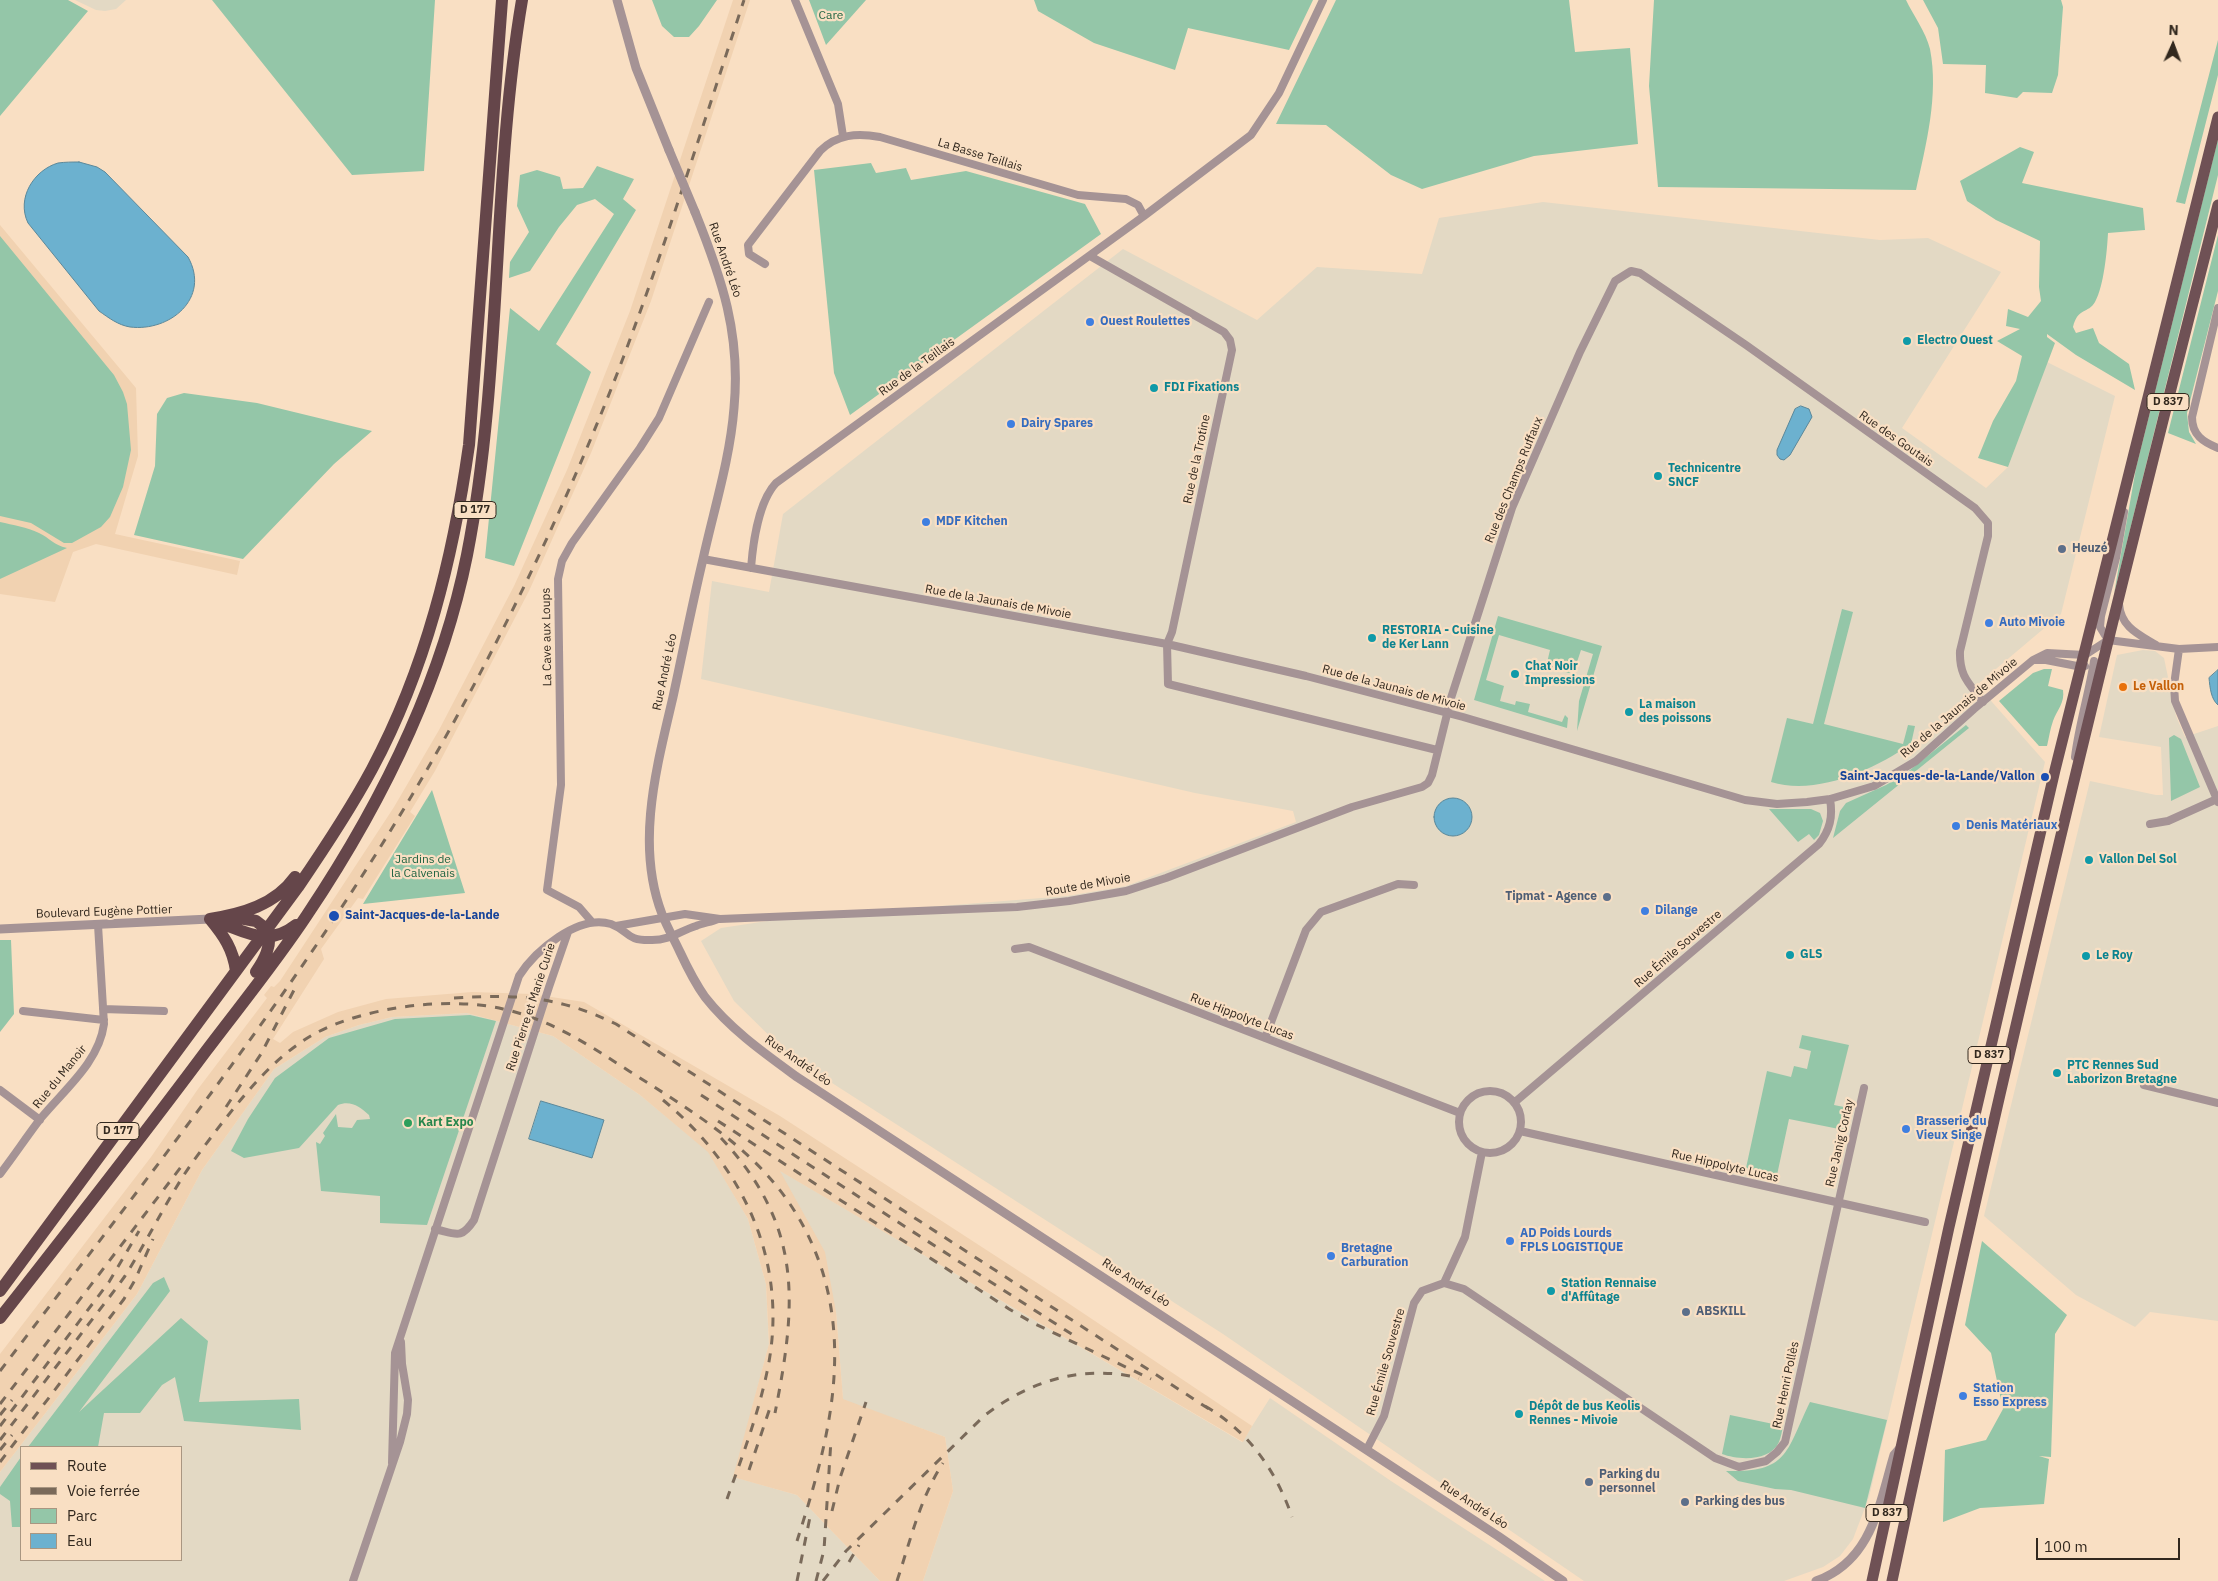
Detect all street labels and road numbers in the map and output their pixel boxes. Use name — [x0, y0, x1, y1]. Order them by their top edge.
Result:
street label: La Basse Teillais — [936, 135, 1024, 175]
street label: Rue André Léo — [705, 221, 745, 299]
street label: Rue de la Teillais — [876, 335, 958, 399]
road number: D 837 — [2147, 394, 2189, 411]
street label: Rue des Goutais — [1856, 408, 1936, 470]
street label: Rue de la Trotine — [1181, 413, 1213, 505]
street label: Rue des Champs Ruffaux — [1482, 415, 1546, 545]
road number: D 177 — [454, 502, 496, 518]
street label: Rue de la Jaunais de Mivoie — [924, 582, 1072, 622]
street label: La Cave aux Loups — [539, 588, 555, 686]
street label: Rue André Léo — [650, 632, 680, 712]
street label: Rue de la Jaunais de Mivoie — [1898, 655, 2020, 761]
street label: Rue de la Jaunais de Mivoie — [1321, 662, 1467, 714]
street label: Route de Mivoie — [1044, 870, 1132, 900]
street label: Boulevard Eugène Pottier — [36, 902, 172, 922]
street label: Rue Émile Souvestre — [1631, 907, 1725, 991]
street label: Rue Pierre et Marie Curie — [503, 941, 559, 1073]
street label: Rue Hippolyte Lucas — [1188, 991, 1296, 1043]
street label: Rue André Léo — [762, 1033, 834, 1089]
street label: Rue du Manoir — [30, 1042, 90, 1112]
road number: D 837 — [1968, 1046, 2010, 1064]
street label: Rue Janig Corlay — [1823, 1098, 1857, 1188]
road number: D 177 — [97, 1122, 139, 1140]
street label: Rue Hippolyte Lucas — [1670, 1147, 1780, 1185]
street label: Rue André Léo — [1099, 1256, 1173, 1310]
street label: Rue Émile Souvestre — [1364, 1307, 1408, 1417]
street label: Rue Henri Pollès — [1770, 1340, 1802, 1430]
street label: Rue André Léo — [1437, 1478, 1511, 1532]
road number: D 837 — [1866, 1505, 1908, 1522]

